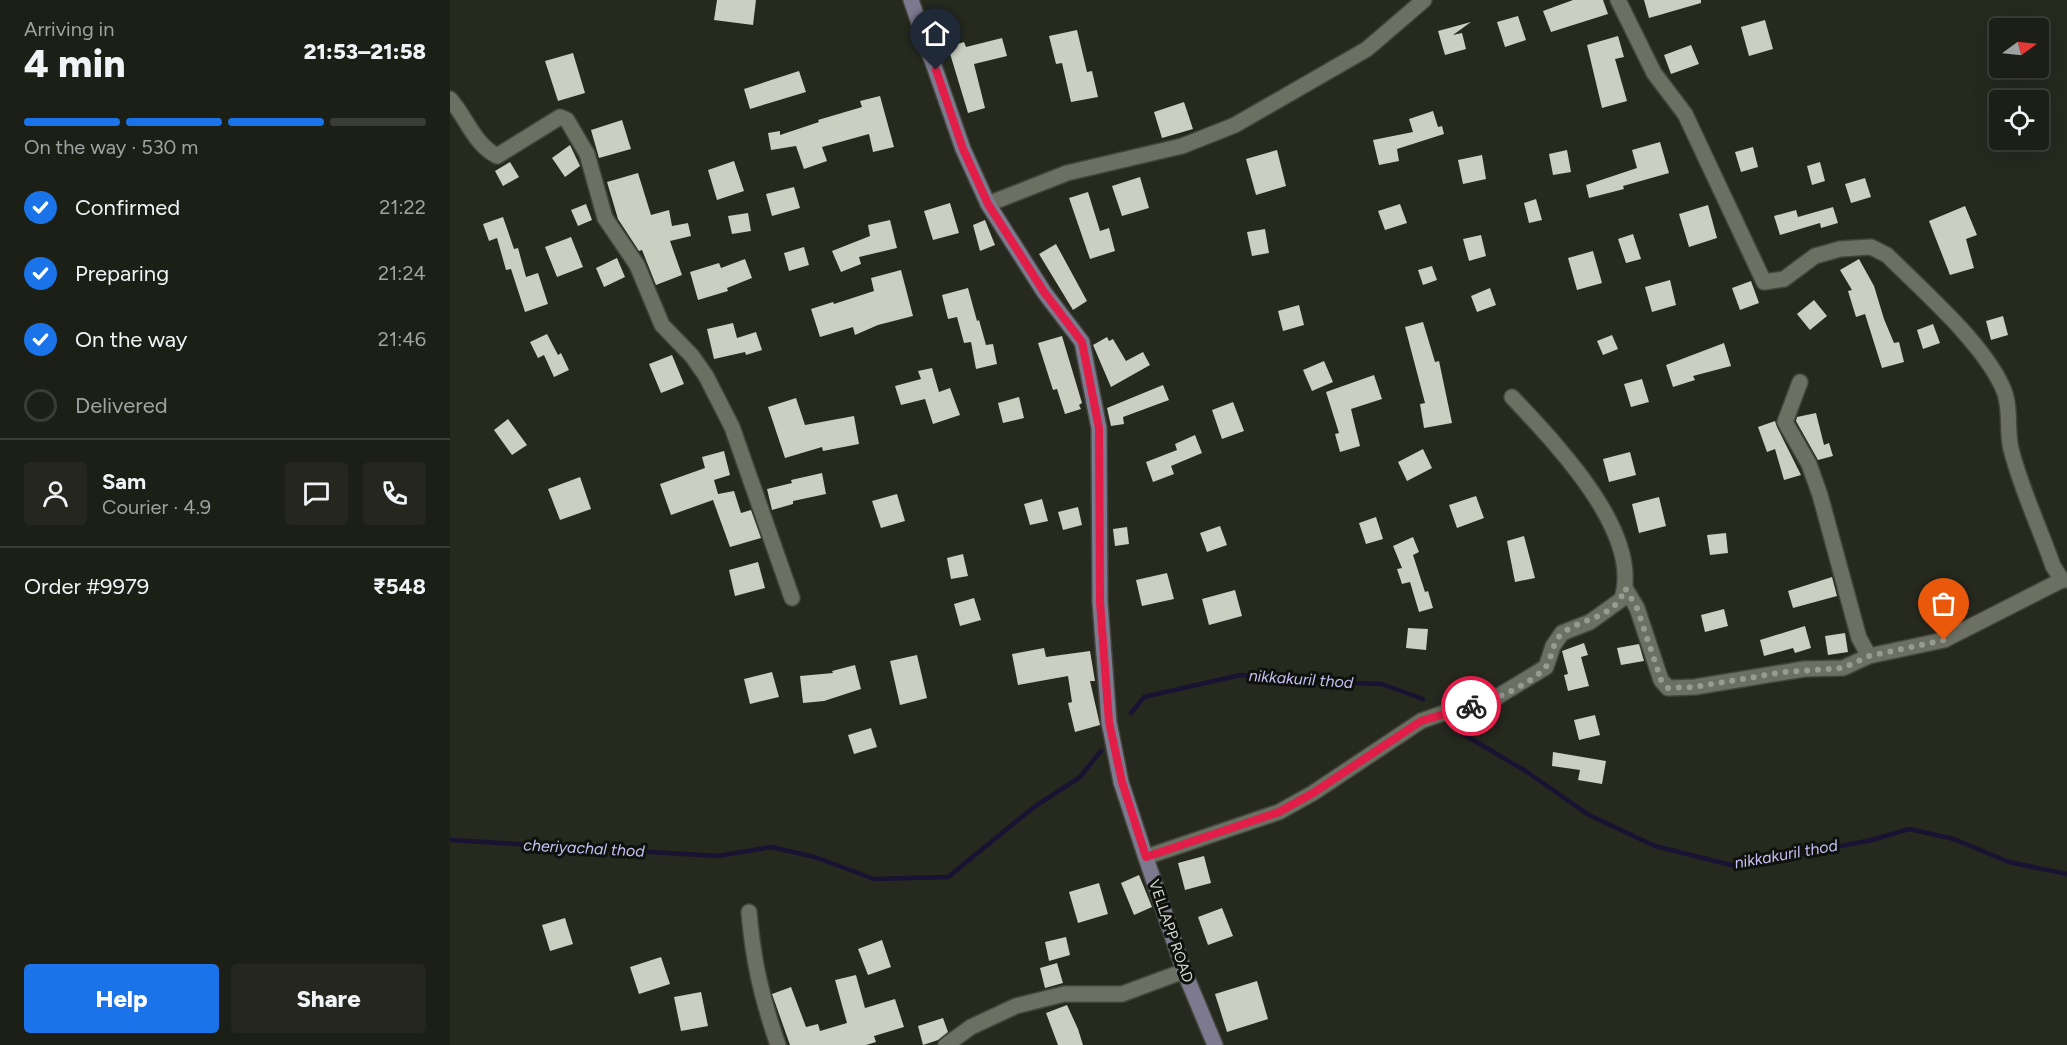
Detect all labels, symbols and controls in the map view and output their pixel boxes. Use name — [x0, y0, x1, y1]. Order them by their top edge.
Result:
pin — [910, 8, 961, 70]
text: Arriving in — [24, 17, 114, 41]
icon: home — [919, 17, 952, 50]
north arrow — [1989, 18, 2049, 78]
map controls — [1989, 18, 2049, 150]
text: 21:53–21:58 — [304, 38, 426, 65]
text: 4 min — [24, 40, 126, 87]
button: locate — [1989, 90, 2049, 150]
text: On the way · 530 m — [24, 135, 198, 159]
icon: check — [24, 191, 57, 224]
text: Confirmed — [75, 194, 180, 221]
text: 21:22 — [379, 195, 426, 219]
icon: check — [24, 257, 57, 290]
text: Preparing — [75, 260, 169, 287]
text: 21:24 — [378, 261, 426, 285]
icon: check — [24, 323, 57, 356]
text: On the way — [75, 326, 187, 353]
text: 21:46 — [378, 327, 426, 351]
text: Delivered — [75, 392, 168, 419]
button: person — [24, 462, 87, 525]
button: chat — [285, 462, 348, 525]
button: phone — [363, 462, 426, 525]
text: Sam — [102, 468, 146, 495]
text: Courier · 4.9 — [102, 495, 211, 519]
text: Order #9979 — [24, 573, 149, 600]
text: ₹548 — [373, 573, 426, 600]
pin — [1918, 578, 1969, 640]
icon: bag — [1927, 587, 1960, 620]
water label: nikkakuril thod — [1248, 666, 1354, 692]
courier — [1441, 676, 1501, 736]
icon: bike — [1455, 690, 1488, 723]
water label: cheriyachal thod — [523, 835, 646, 861]
water label: nikkakuril thod — [1733, 835, 1840, 872]
street label: VELLAPP ROAD — [1145, 877, 1197, 985]
button: Help — [24, 964, 219, 1033]
button: Share — [231, 964, 426, 1033]

